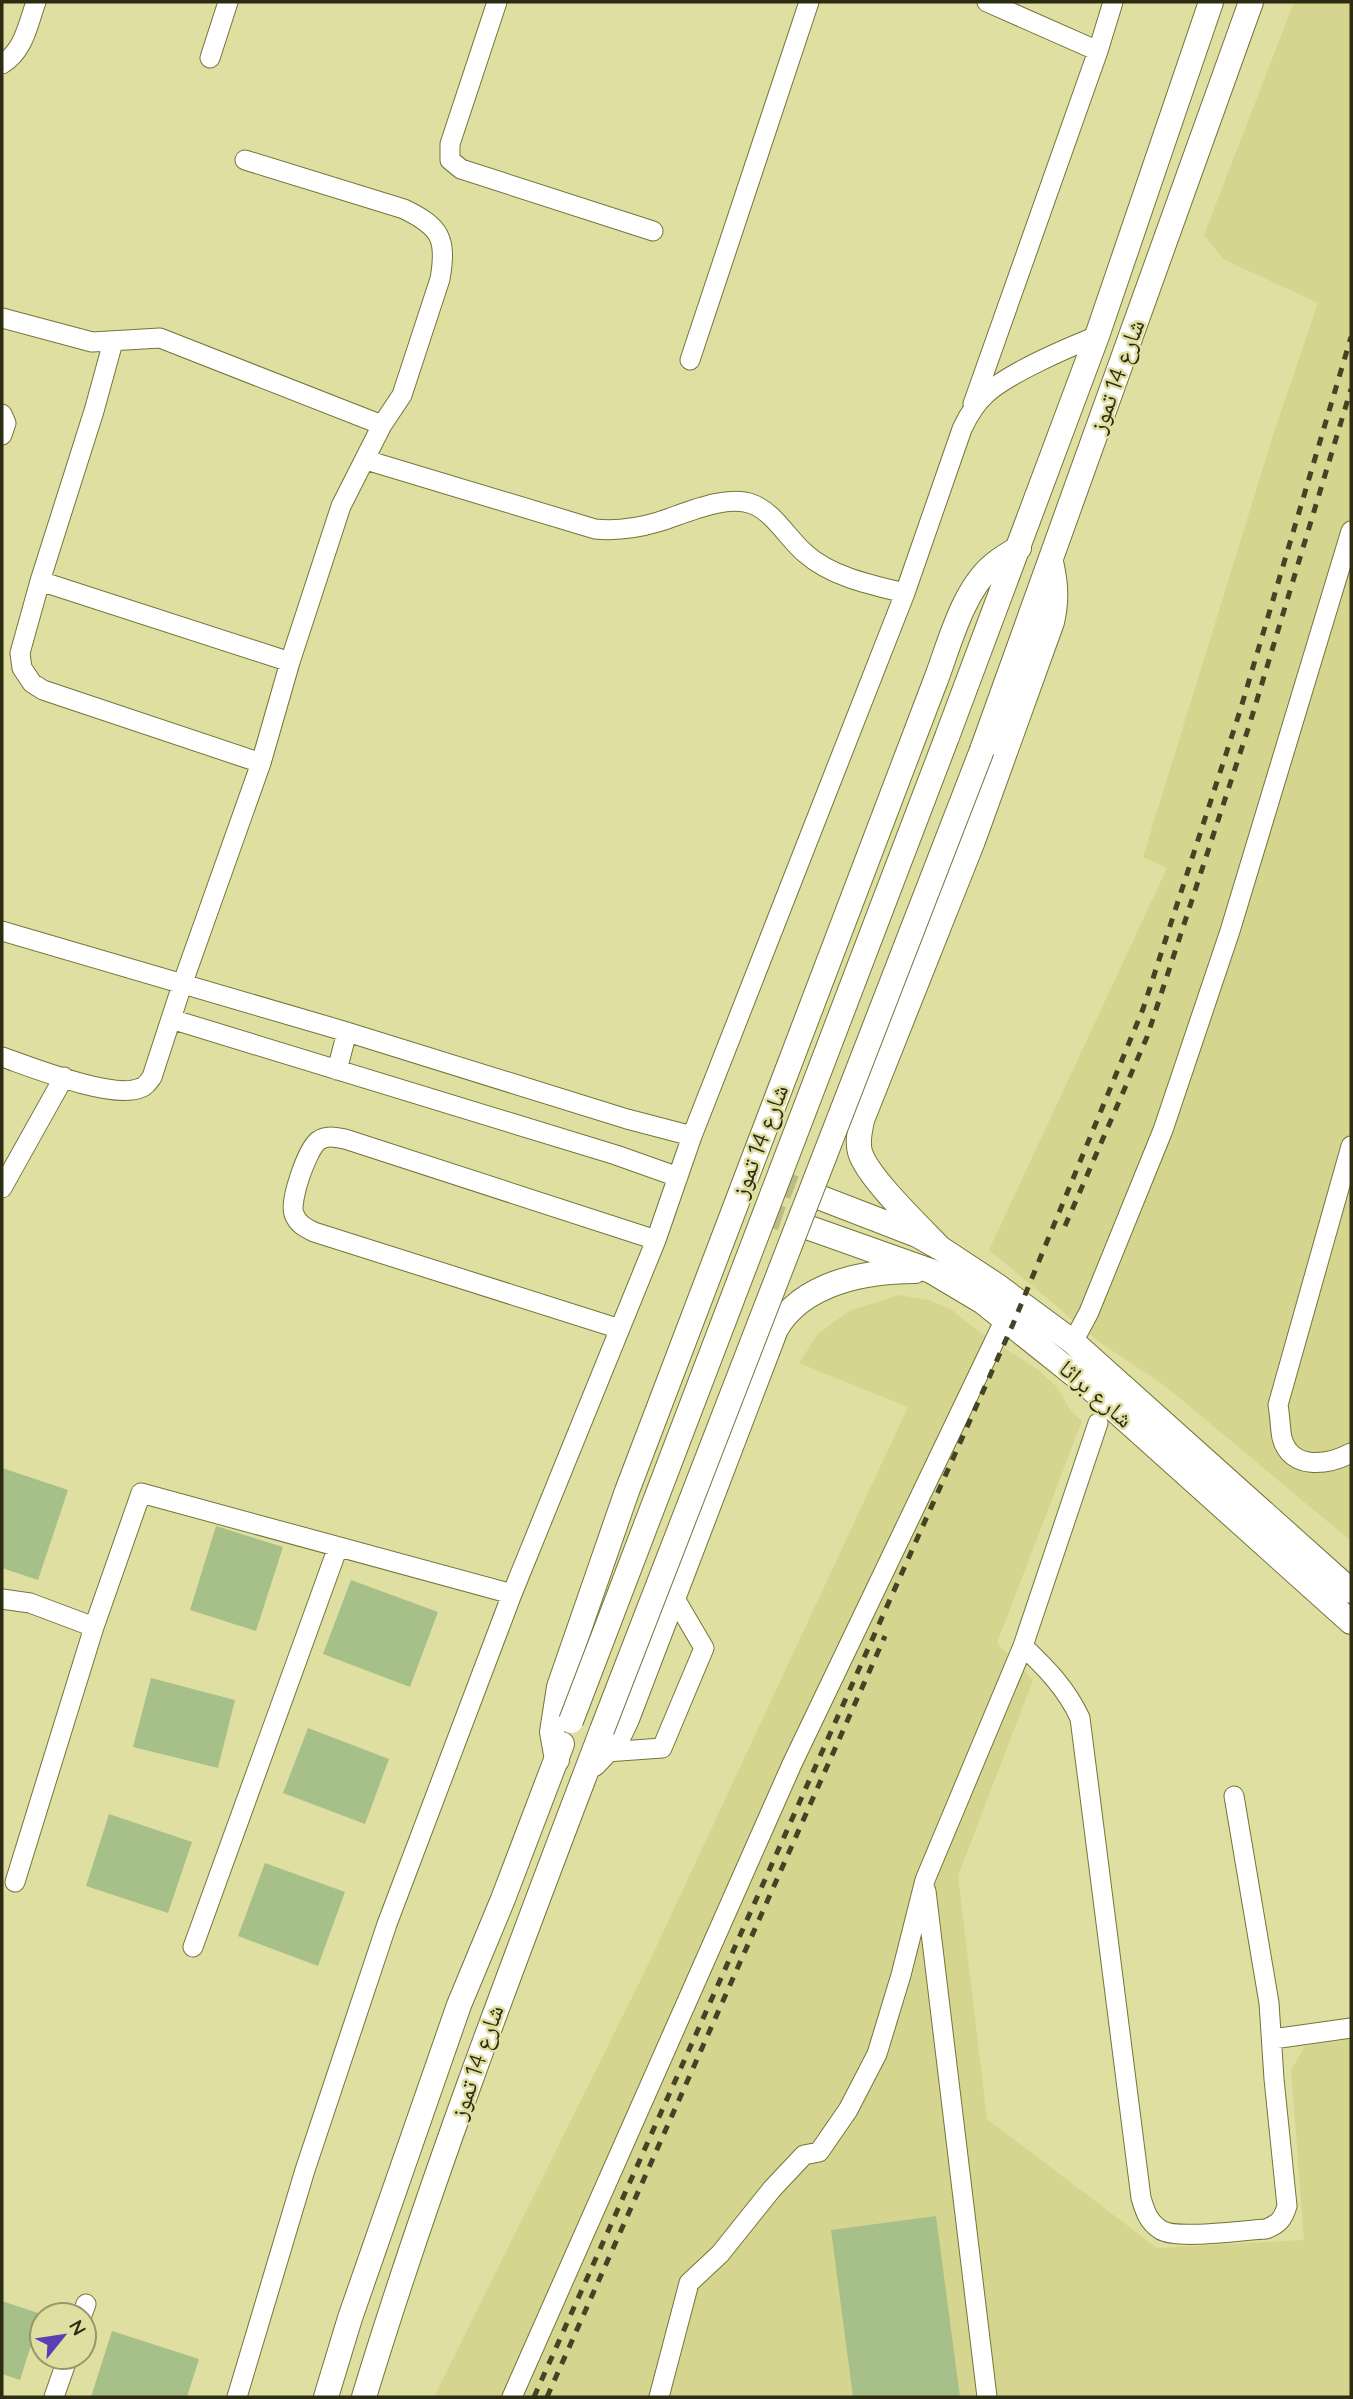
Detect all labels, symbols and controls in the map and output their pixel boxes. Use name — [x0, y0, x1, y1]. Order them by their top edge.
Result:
street label: شارع 14 تموز — [1081, 315, 1151, 438]
street label: شارع 14 تموز — [723, 1080, 795, 1203]
street label: شارع براثا — [1053, 1353, 1140, 1434]
street label: شارع 14 تموز — [442, 2001, 510, 2124]
north arrow — [28, 2301, 98, 2371]
text: N — [64, 2315, 92, 2340]

